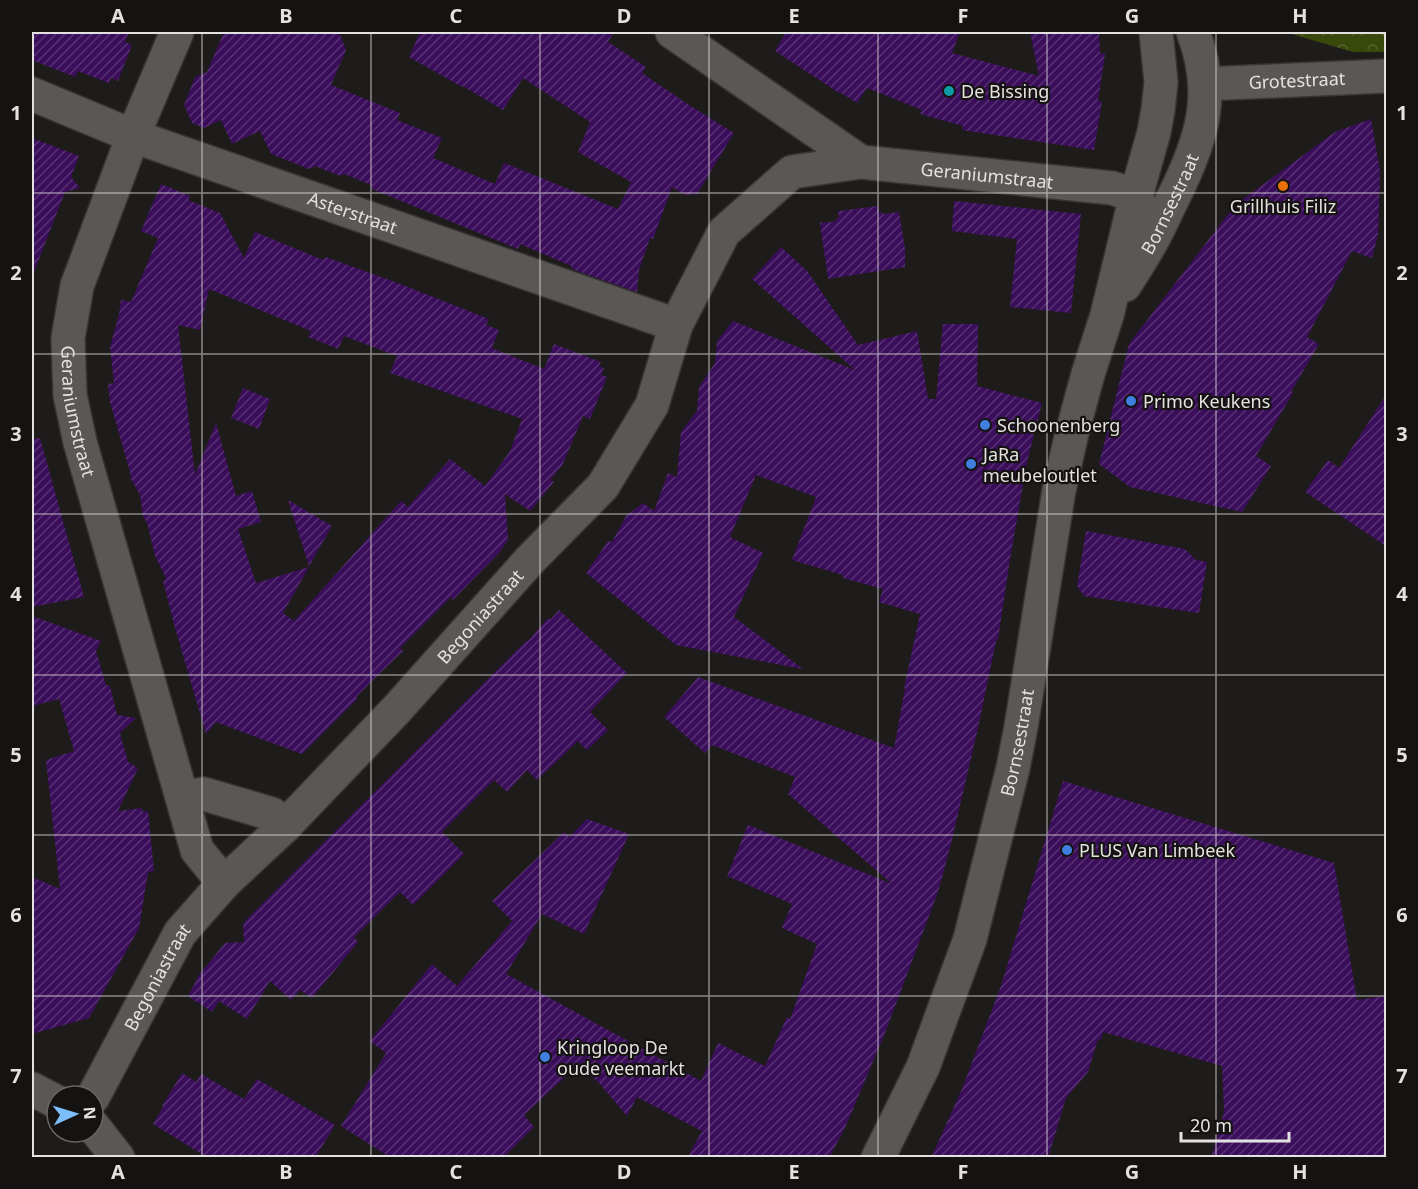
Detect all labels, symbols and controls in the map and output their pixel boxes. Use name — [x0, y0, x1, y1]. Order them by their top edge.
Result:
text: A — [111, 2, 125, 29]
text: B — [279, 2, 293, 29]
text: C — [450, 2, 463, 29]
text: D — [617, 2, 631, 29]
text: E — [788, 2, 800, 29]
text: F — [958, 2, 968, 29]
text: G — [1125, 2, 1139, 29]
text: H — [1292, 2, 1308, 29]
street label: Grotestraat — [1248, 66, 1346, 94]
place label: De Bissing — [961, 79, 1049, 103]
marker: De Bissing — [942, 84, 956, 98]
text: 1 — [10, 99, 22, 126]
text: 1 — [1396, 99, 1408, 126]
street label: Bornsestraat — [1135, 149, 1204, 258]
street label: Geraniumstraat — [919, 156, 1055, 194]
marker: Grillhuis Filiz — [1276, 179, 1290, 193]
street label: Asterstraat — [305, 186, 401, 239]
place label: Grillhuis Filiz — [1230, 194, 1336, 218]
text: 2 — [10, 259, 22, 286]
text: 2 — [1396, 259, 1408, 286]
street label: Geraniumstraat — [56, 345, 102, 480]
place label: Primo Keukens — [1143, 389, 1270, 413]
marker: Primo Keukens — [1124, 394, 1138, 408]
place label: Schoonenberg — [997, 413, 1120, 437]
marker: Schoonenberg — [978, 418, 992, 432]
text: 3 — [10, 420, 22, 447]
text: 3 — [1396, 420, 1408, 447]
place label: JaRa meubeloutlet — [981, 442, 1097, 487]
marker: JaRa meubeloutlet — [964, 457, 978, 471]
street label: Begoniastraat — [431, 564, 529, 669]
text: 4 — [10, 580, 22, 607]
text: 4 — [1396, 580, 1408, 607]
street label: Bornsestraat — [994, 687, 1039, 799]
text: 5 — [10, 741, 22, 768]
text: 5 — [1396, 741, 1408, 768]
place label: PLUS Van Limbeek — [1079, 838, 1235, 862]
marker: PLUS Van Limbeek — [1060, 843, 1074, 857]
text: 6 — [10, 901, 22, 928]
text: 6 — [1396, 901, 1408, 928]
street label: Begoniastraat — [118, 917, 196, 1035]
place label: Kringloop De oude veemarkt — [557, 1035, 685, 1080]
marker: Kringloop De oude veemarkt — [538, 1050, 552, 1064]
text: 7 — [10, 1062, 22, 1089]
text: 7 — [1396, 1062, 1408, 1089]
north arrow — [45, 1084, 105, 1144]
scale bar — [1181, 1105, 1289, 1143]
text: N — [79, 1106, 101, 1120]
text: 20 m — [1190, 1113, 1232, 1137]
text: A — [111, 1158, 125, 1185]
text: B — [279, 1158, 293, 1185]
text: C — [450, 1158, 463, 1185]
text: D — [617, 1158, 631, 1185]
text: E — [788, 1158, 800, 1185]
text: F — [958, 1158, 968, 1185]
text: G — [1125, 1158, 1139, 1185]
text: H — [1292, 1158, 1308, 1185]

